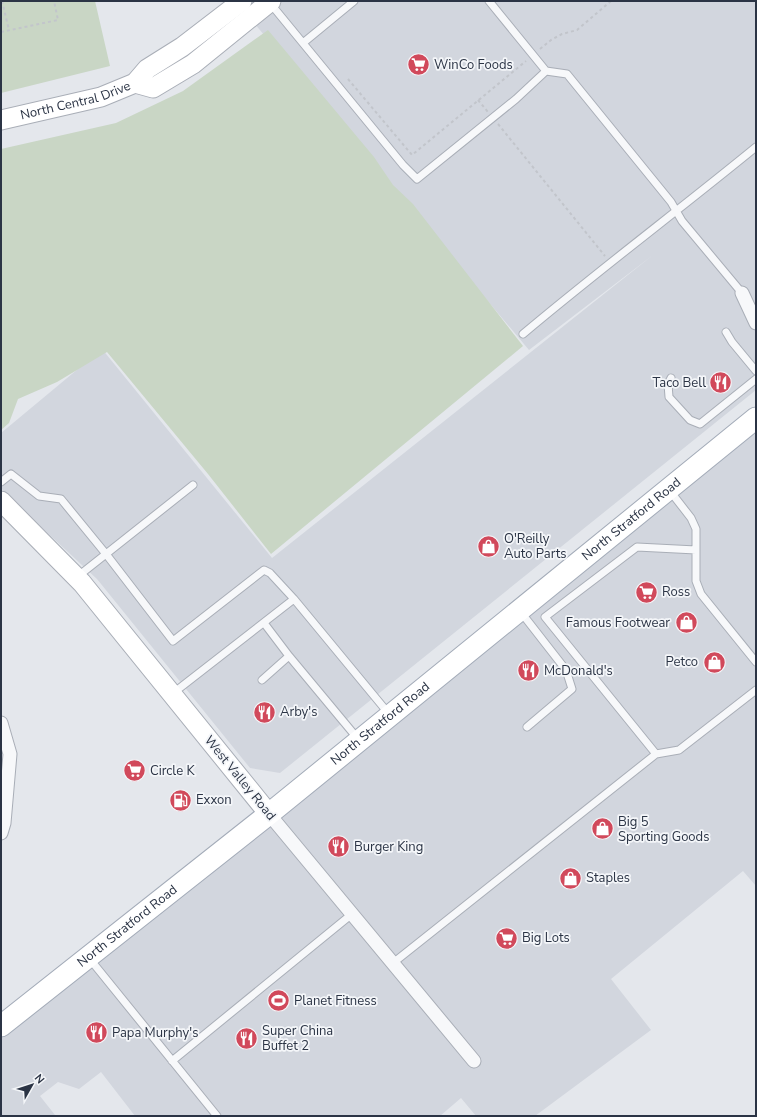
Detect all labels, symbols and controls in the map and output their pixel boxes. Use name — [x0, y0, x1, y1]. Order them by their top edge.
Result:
supermarket icon: WinCo Foods — [406, 52, 432, 78]
place label: WinCo Foods — [434, 56, 513, 74]
street label: North Central Drive — [19, 77, 133, 124]
restaurant icon: Taco Bell — [708, 370, 734, 396]
place label: Taco Bell — [652, 374, 706, 392]
street label: North Stratford Road — [578, 473, 685, 565]
place label: O'Reilly Auto Parts — [504, 530, 566, 563]
shop icon: O'Reilly Auto Parts — [476, 533, 502, 559]
supermarket icon: Ross — [634, 579, 660, 605]
place label: Ross — [662, 583, 690, 601]
shop icon: Famous Footwear — [673, 610, 699, 636]
place label: Famous Footwear — [566, 614, 670, 632]
shop icon: Petco — [701, 649, 727, 675]
place label: Petco — [666, 653, 698, 671]
restaurant icon: McDonald's — [515, 658, 541, 684]
place label: McDonald's — [544, 662, 613, 680]
street label: North Stratford Road — [327, 678, 434, 769]
restaurant icon: Arby's — [251, 699, 277, 725]
place label: Arby's — [280, 703, 317, 721]
street label: West Valley Road — [200, 732, 280, 824]
supermarket icon: Circle K — [121, 758, 147, 784]
place label: Circle K — [150, 762, 195, 780]
fuel station icon: Exxon — [168, 787, 194, 813]
place label: Exxon — [196, 791, 232, 809]
place label: Big 5 Sporting Goods — [618, 813, 709, 846]
shop icon: Big 5 Sporting Goods — [590, 816, 616, 842]
restaurant icon: Burger King — [325, 834, 351, 860]
place label: Burger King — [354, 838, 423, 856]
shop icon: Staples — [558, 865, 584, 891]
place label: Staples — [586, 869, 630, 887]
street label: North Stratford Road — [73, 881, 181, 971]
supermarket icon: Big Lots — [494, 925, 520, 951]
place label: Big Lots — [522, 929, 570, 947]
sports icon: Planet Fitness — [265, 988, 291, 1014]
place label: Planet Fitness — [294, 992, 377, 1010]
restaurant icon: Papa Murphy's — [83, 1020, 109, 1046]
place label: Super China Buffet 2 — [262, 1022, 333, 1055]
place label: Papa Murphy's — [112, 1024, 198, 1042]
restaurant icon: Super China Buffet 2 — [234, 1025, 260, 1051]
north arrow — [12, 1065, 52, 1105]
text: N — [31, 1071, 48, 1087]

